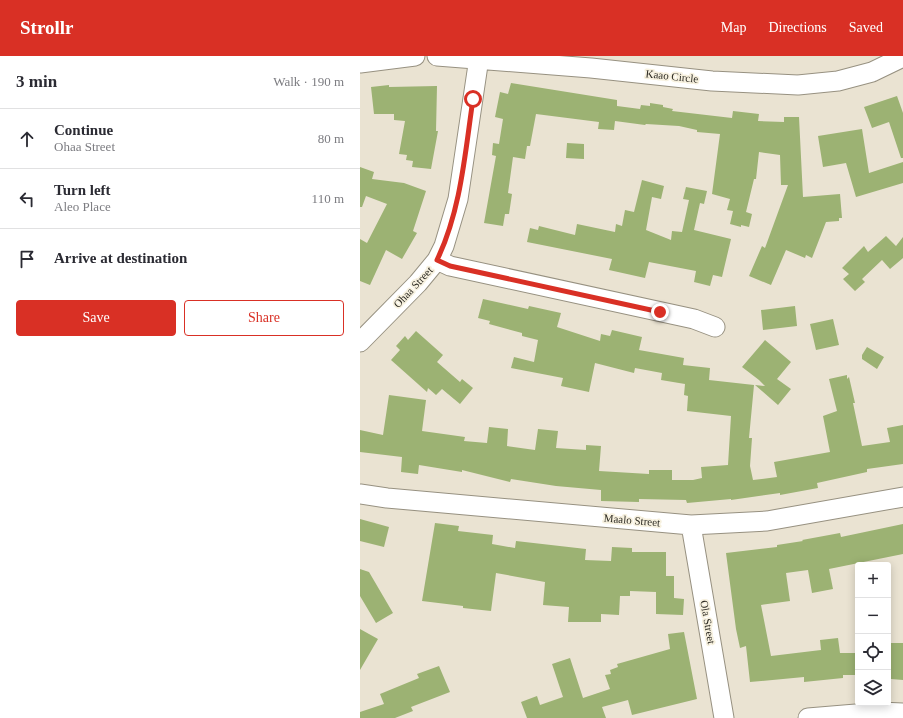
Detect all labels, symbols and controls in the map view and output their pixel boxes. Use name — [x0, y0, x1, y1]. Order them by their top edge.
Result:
text: Strollr — [20, 17, 73, 38]
text: Map — [721, 20, 746, 35]
text: Directions — [768, 20, 827, 35]
text: Saved — [849, 20, 883, 35]
street label: Kaao Circle — [645, 67, 699, 85]
text: 3 min — [16, 72, 57, 91]
text: Walk · 190 m — [273, 74, 344, 89]
route start — [464, 90, 482, 108]
text: Continue — [54, 122, 113, 138]
icon: ahead — [16, 128, 38, 150]
text: 80 m — [318, 131, 344, 146]
text: Ohaa Street — [54, 139, 115, 154]
text: Turn left — [54, 182, 111, 198]
icon: left — [16, 188, 38, 210]
text: 110 m — [312, 191, 344, 206]
text: Aleo Place — [54, 199, 111, 214]
icon: arrive — [16, 248, 38, 270]
text: Arrive at destination — [54, 250, 187, 266]
street label: Ohaa Street — [391, 264, 435, 310]
button: Save — [16, 300, 176, 336]
button: Share — [184, 300, 344, 336]
route end — [651, 303, 669, 321]
street label: Maalo Street — [603, 512, 661, 528]
map controls — [855, 562, 891, 706]
button: + — [855, 562, 891, 598]
button: − — [855, 598, 891, 634]
street label: Ola Street — [698, 599, 718, 645]
button: locate — [855, 634, 891, 670]
button: layers — [855, 670, 891, 706]

